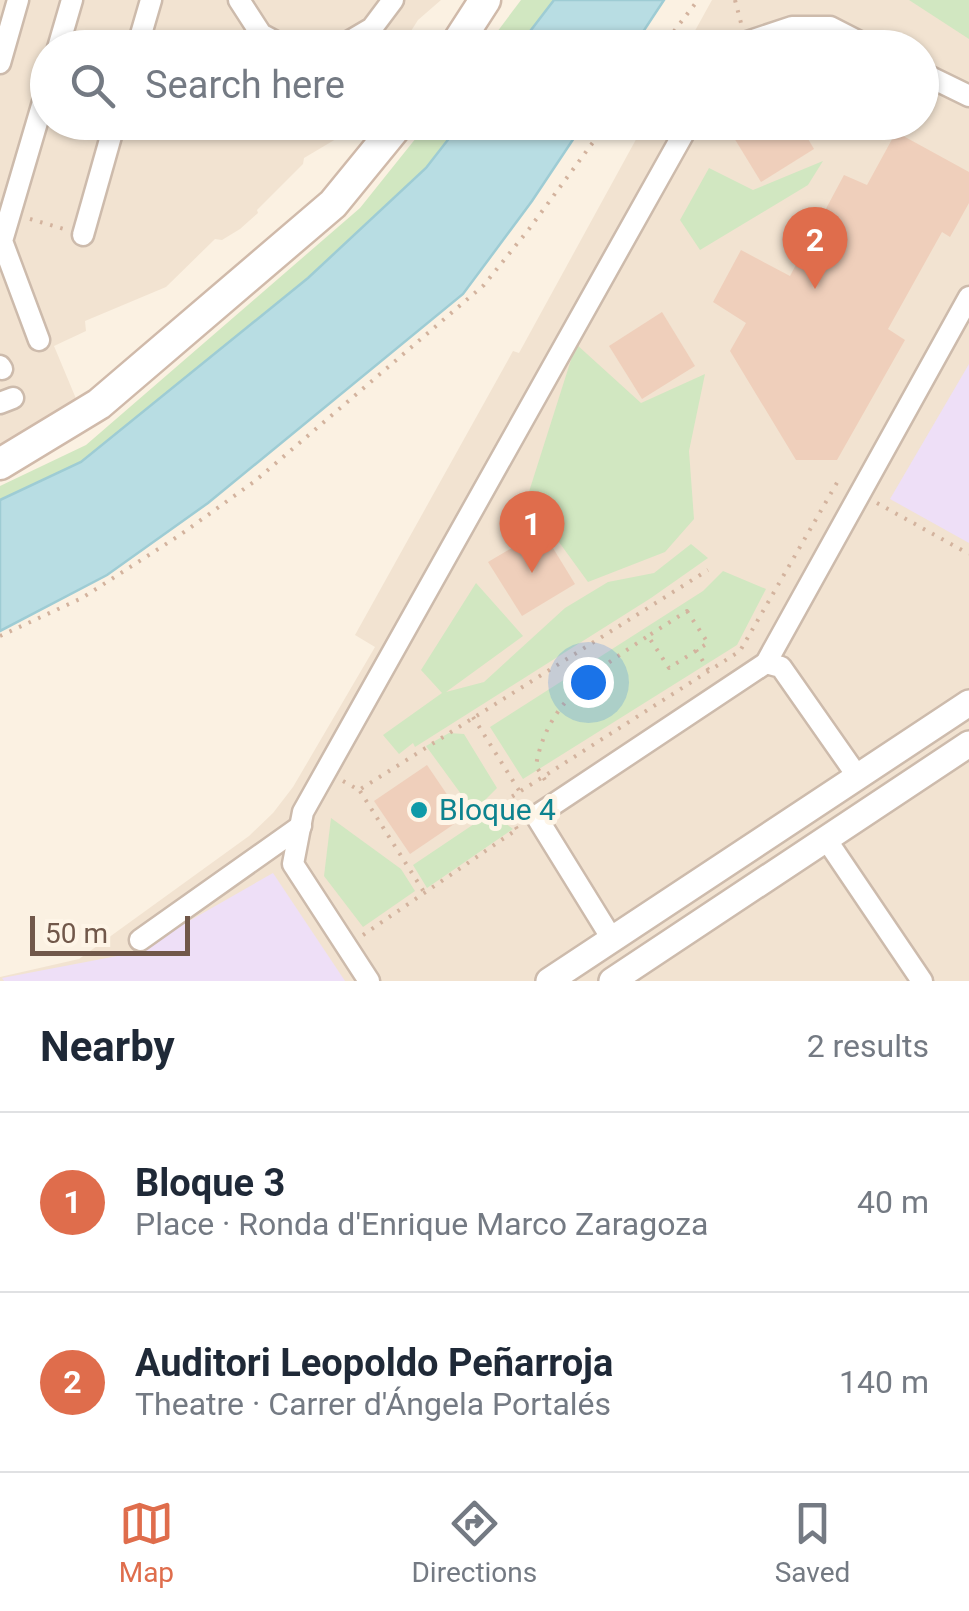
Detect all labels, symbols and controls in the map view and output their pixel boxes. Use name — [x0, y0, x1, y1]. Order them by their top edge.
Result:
search box — [30, 30, 939, 140]
icon: search — [65, 58, 120, 113]
text: Search here — [145, 63, 345, 107]
pin: 2 — [782, 206, 848, 289]
pin: 1 — [500, 490, 564, 573]
your location — [563, 657, 614, 708]
place label: Bloque 4 — [439, 792, 556, 827]
marker: Bloque 4 — [408, 799, 430, 821]
scale bar — [30, 911, 190, 956]
text: 50 m — [45, 917, 108, 950]
text: Nearby — [40, 1022, 175, 1071]
text: 2 results — [807, 1027, 929, 1065]
text: Bloque 3 — [135, 1161, 285, 1205]
text: 1 — [63, 1183, 82, 1221]
text: 40 m — [857, 1183, 929, 1221]
text: Place · Ronda d'Enrique Marco Zaragoza — [135, 1205, 709, 1243]
text: Auditori Leopoldo Peñarroja — [135, 1341, 613, 1385]
text: 2 — [63, 1363, 82, 1401]
text: 140 m — [839, 1363, 929, 1401]
text: Theatre · Carrer d'Ángela Portalés — [135, 1385, 611, 1423]
tab: Map — [119, 1496, 174, 1589]
tab: Directions — [411, 1496, 537, 1589]
tab: Saved — [775, 1496, 850, 1589]

